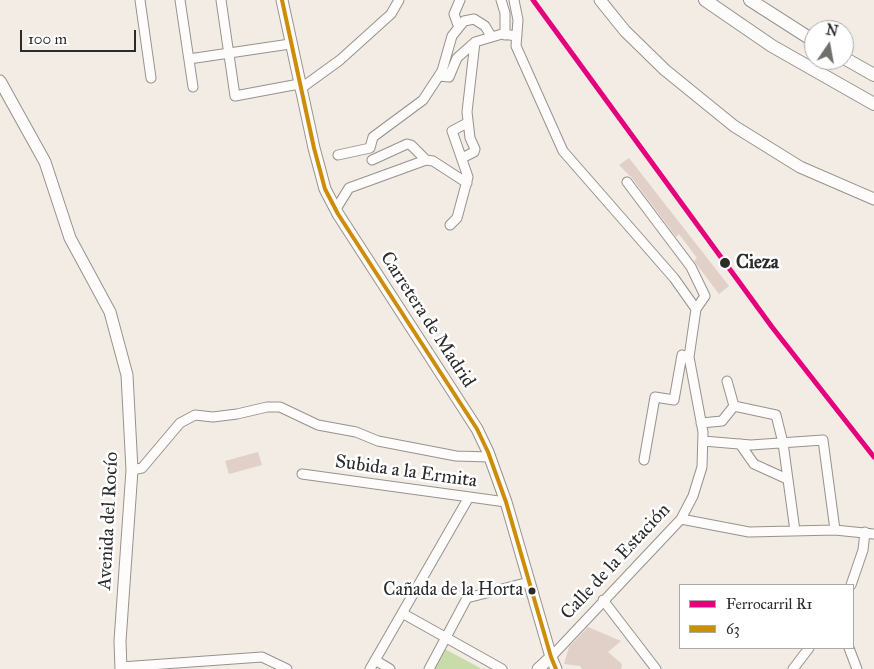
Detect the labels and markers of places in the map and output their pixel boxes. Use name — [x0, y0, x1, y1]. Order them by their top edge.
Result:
place label: Cieza — [736, 252, 779, 274]
marker: Cieza — [718, 256, 732, 270]
place label: Cañada de la Horta — [383, 580, 523, 602]
marker: Cañada de la Horta — [527, 586, 537, 596]

